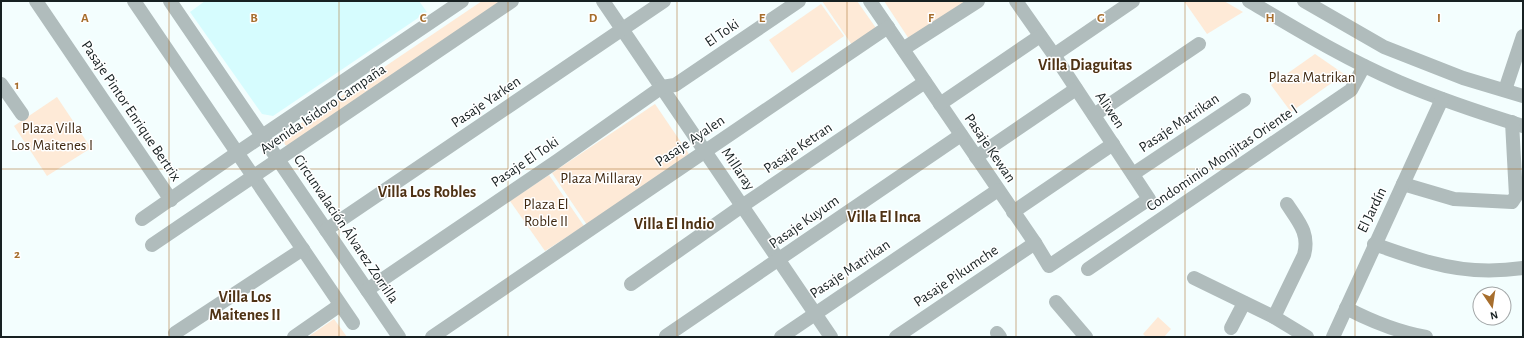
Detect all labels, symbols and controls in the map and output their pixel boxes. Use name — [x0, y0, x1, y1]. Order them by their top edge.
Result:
text: A — [81, 12, 89, 25]
text: B — [250, 12, 258, 25]
text: C — [420, 12, 427, 25]
text: D — [589, 12, 598, 25]
text: E — [759, 12, 766, 25]
text: F — [928, 12, 935, 25]
text: G — [1097, 12, 1105, 25]
text: H — [1265, 12, 1275, 25]
text: I — [1437, 12, 1441, 25]
street label: El Toki — [702, 16, 742, 50]
street label: Pasaje Pintor Enrique Bertrix — [78, 38, 184, 184]
district label: Villa Diaguitas — [1038, 57, 1132, 73]
street label: Avenida Isidoro Campaña — [257, 61, 389, 157]
park label: Plaza Matrikan — [1269, 70, 1355, 85]
street label: Pasaje Yarken — [449, 73, 523, 131]
text: 1 — [15, 79, 19, 92]
street label: Aliwen — [1092, 89, 1128, 131]
street label: Pasaje Matrikan — [1136, 91, 1222, 155]
street label: Condominio Monjitas Oriente I — [1144, 102, 1300, 214]
street label: Pasaje Kewan — [962, 111, 1018, 185]
street label: Pasaje Ayalen — [653, 112, 727, 170]
street label: Pasaje Ketran — [761, 120, 835, 176]
park label: Plaza Villa Los Maitenes I — [11, 121, 93, 153]
street label: Pasaje El Toki — [489, 134, 561, 190]
street label: Millaray — [719, 145, 758, 193]
street label: Circunvalación Álvarez Zorrilla — [291, 151, 403, 306]
park label: Plaza Millaray — [560, 171, 642, 186]
district label: Villa Los Robles — [378, 184, 476, 200]
street label: El Jardín — [1355, 185, 1389, 235]
street label: Pasaje Kuyum — [766, 192, 842, 252]
park label: Plaza El Roble II — [524, 197, 568, 229]
district label: Villa El Inca — [847, 209, 921, 225]
district label: Villa El Indio — [634, 216, 714, 232]
street label: Pasaje Matrikan — [807, 237, 893, 301]
street label: Pasaje Pikumche — [911, 242, 1001, 310]
text: 2 — [14, 248, 20, 261]
north arrow — [1472, 286, 1512, 326]
district label: Villa Los Maitenes II — [209, 289, 281, 323]
text: N — [1489, 309, 1499, 321]

